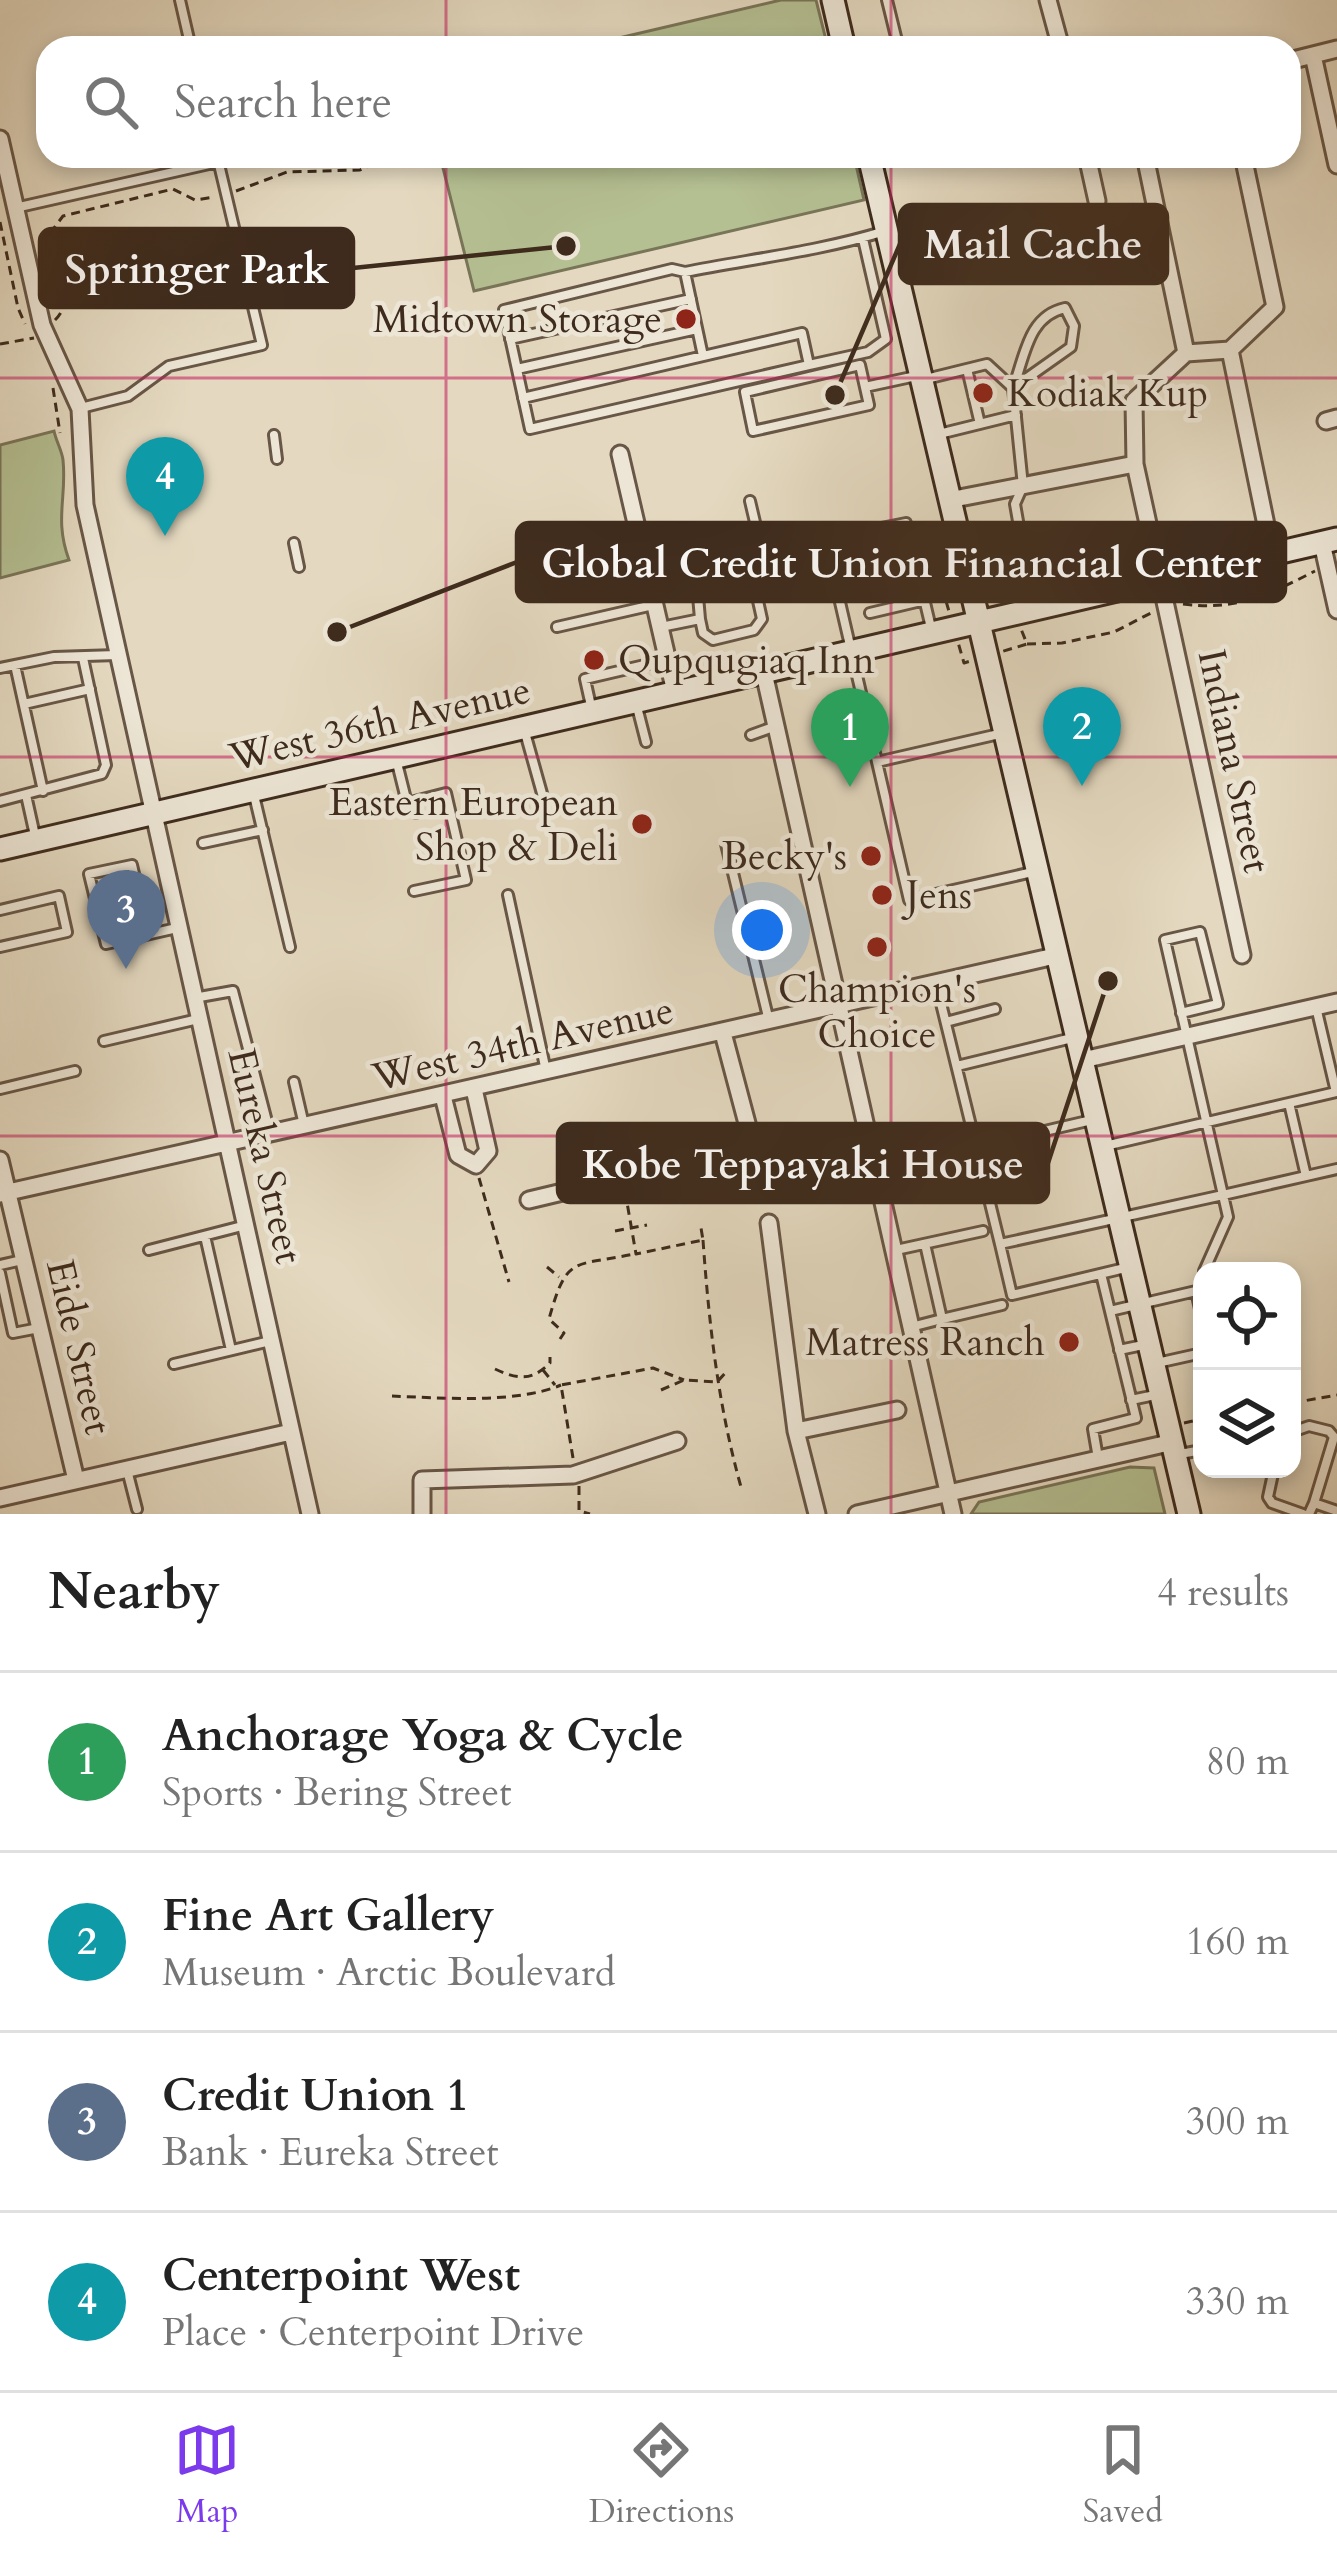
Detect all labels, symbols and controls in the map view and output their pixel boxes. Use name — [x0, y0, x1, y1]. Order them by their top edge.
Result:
search box — [36, 36, 1301, 168]
icon: search — [78, 69, 144, 135]
text: Search here — [174, 72, 392, 133]
callout: Mail Cache — [900, 205, 1167, 283]
text: Mail Cache — [923, 216, 1143, 273]
callout: Springer Park — [40, 229, 353, 307]
text: Springer Park — [65, 241, 329, 298]
place label: Midtown Storage — [373, 293, 662, 346]
marker: Midtown Storage — [673, 306, 699, 332]
place label: Kodiak Kup — [1007, 367, 1208, 420]
marker: Kodiak Kup — [970, 380, 996, 406]
pin: 4 — [126, 437, 204, 536]
callout: Global Credit Union Financial Center — [517, 523, 1285, 601]
text: Global Credit Union Financial Center — [541, 535, 1261, 592]
place label: Qupqugiaq Inn — [618, 634, 875, 687]
street label: Indiana Street — [1184, 644, 1284, 878]
marker: Qupqugiaq Inn — [581, 647, 607, 673]
street label: West 36th Avenue — [223, 664, 536, 785]
pin: 2 — [1043, 687, 1121, 786]
pin: 1 — [811, 688, 889, 787]
place label: Eastern European Shop & Deli — [329, 776, 618, 874]
marker: Eastern European Shop & Deli — [629, 811, 655, 837]
place label: Becky's — [722, 830, 847, 883]
marker: Becky's — [858, 843, 884, 869]
place label: Jens — [901, 869, 972, 922]
pin: 3 — [87, 870, 165, 969]
marker: Jens — [869, 882, 895, 908]
your location — [732, 900, 792, 960]
marker: Champion's Choice — [864, 934, 890, 960]
place label: Champion's Choice — [778, 963, 976, 1061]
street label: West 34th Avenue — [366, 984, 679, 1105]
street label: Eureka Street — [214, 1043, 316, 1269]
callout: Kobe Teppayaki House — [558, 1124, 1048, 1202]
text: Kobe Teppayaki House — [582, 1136, 1024, 1193]
street label: Eide Street — [33, 1254, 125, 1440]
map controls — [1193, 1262, 1301, 1478]
button: locate — [1193, 1262, 1301, 1370]
place label: Matress Ranch — [805, 1316, 1045, 1369]
marker: Matress Ranch — [1056, 1329, 1082, 1355]
button: layers — [1193, 1370, 1301, 1478]
text: Nearby — [48, 1557, 220, 1627]
text: 4 results — [1157, 1566, 1289, 1619]
text: Anchorage Yoga & Cycle — [162, 1705, 684, 1766]
text: 1 — [77, 1735, 97, 1788]
text: 80 m — [1206, 1735, 1289, 1788]
text: Sports · Bering Street — [162, 1766, 512, 1819]
text: Fine Art Gallery — [162, 1885, 494, 1946]
text: 2 — [77, 1915, 97, 1968]
text: 160 m — [1186, 1915, 1289, 1968]
text: Museum · Arctic Boulevard — [162, 1946, 616, 1999]
text: Credit Union 1 — [162, 2065, 469, 2126]
text: 3 — [77, 2095, 97, 2148]
text: 300 m — [1186, 2095, 1289, 2148]
text: Bank · Eureka Street — [162, 2126, 499, 2179]
text: Centerpoint West — [162, 2245, 520, 2306]
text: 4 — [77, 2275, 97, 2328]
text: 330 m — [1186, 2275, 1289, 2328]
text: Place · Centerpoint Drive — [162, 2306, 584, 2359]
tab: Map — [174, 2417, 240, 2534]
tab: Directions — [589, 2417, 734, 2534]
tab: Saved — [1083, 2417, 1163, 2534]

